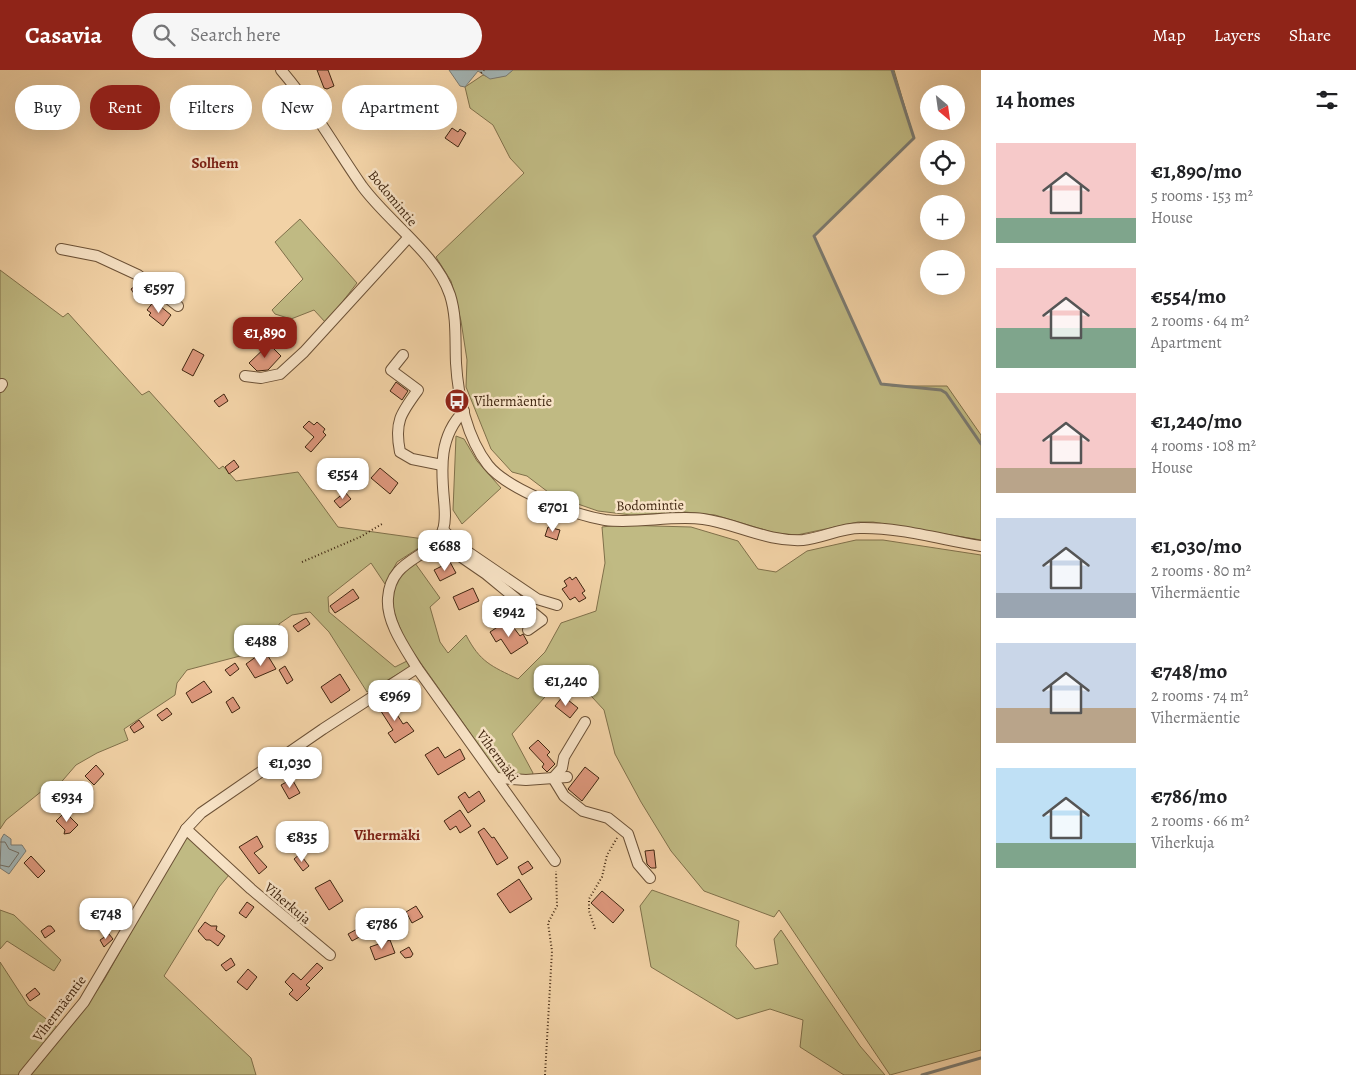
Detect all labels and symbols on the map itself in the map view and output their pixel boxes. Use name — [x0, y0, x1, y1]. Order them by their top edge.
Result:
north arrow — [920, 85, 965, 130]
district label: Solhem — [191, 153, 239, 173]
street label: Bodomintie — [364, 166, 422, 230]
pin: €597 — [129, 272, 189, 314]
pin: €1,890 — [224, 316, 306, 359]
bus stop icon: Vihermäentie — [444, 388, 470, 414]
place label: Vihermäentie — [473, 392, 552, 411]
pin: €554 — [313, 458, 373, 500]
pin: €701 — [523, 490, 583, 533]
street label: Bodomintie — [616, 495, 684, 516]
pin: €688 — [415, 530, 475, 572]
pin: €942 — [479, 596, 539, 638]
pin: €488 — [231, 624, 291, 667]
pin: €1,240 — [525, 664, 607, 707]
pin: €969 — [365, 680, 425, 722]
street label: Vihermäki — [472, 726, 523, 786]
pin: €1,030 — [249, 746, 331, 789]
pin: €934 — [37, 780, 97, 823]
pin: €835 — [272, 820, 332, 863]
district label: Vihermäki — [353, 825, 421, 845]
street label: Viherkuja — [260, 878, 315, 929]
pin: €748 — [76, 898, 136, 940]
pin: €786 — [352, 908, 412, 950]
street label: Vihermäentie — [28, 971, 90, 1046]

